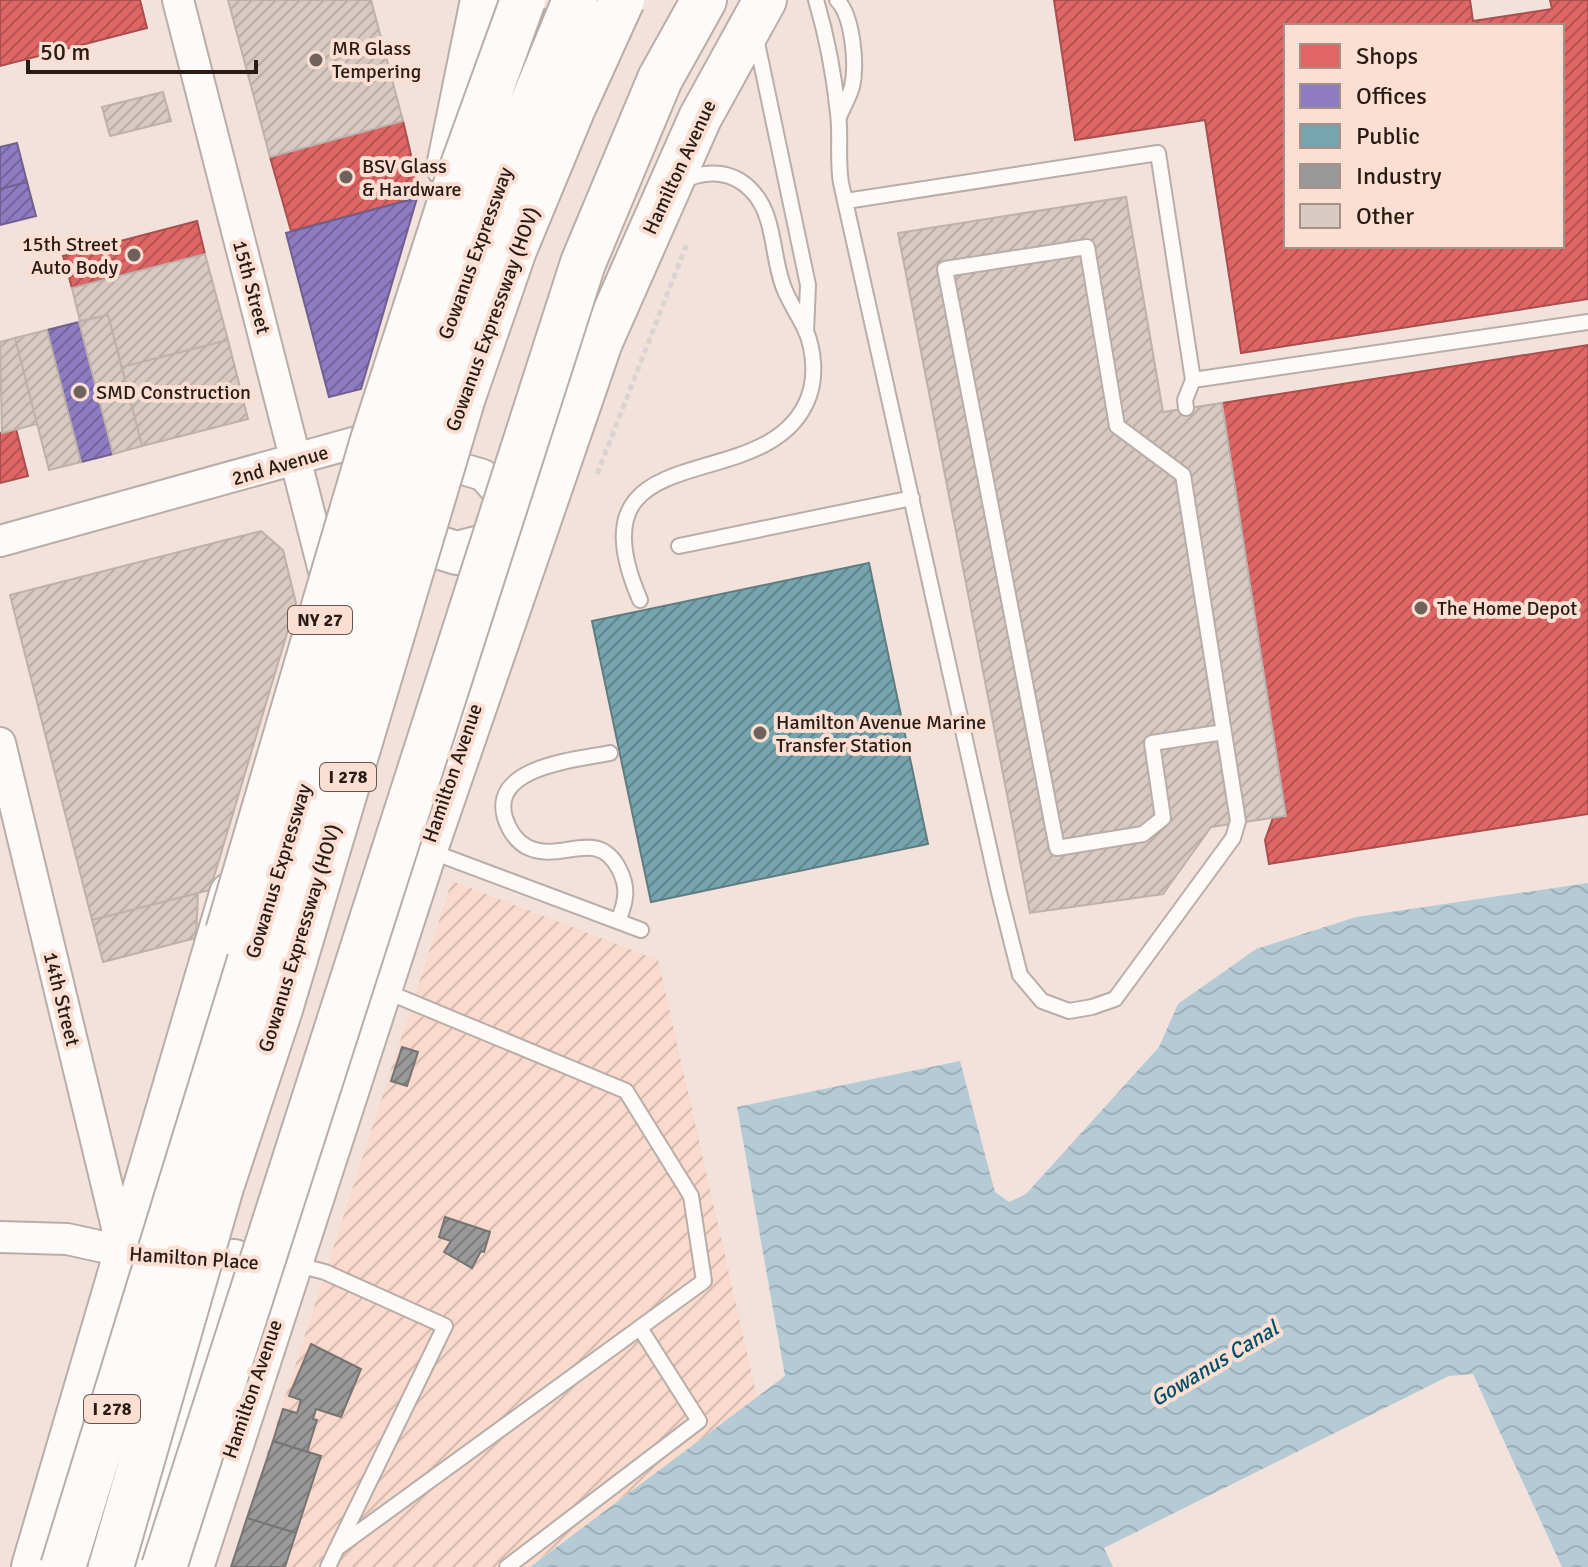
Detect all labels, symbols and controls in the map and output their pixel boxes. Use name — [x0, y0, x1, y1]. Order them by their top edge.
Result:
scale bar — [28, 24, 256, 74]
legend — [1284, 24, 1564, 248]
place label: MR Glass Tempering — [332, 36, 421, 84]
text: 50 m — [40, 37, 90, 67]
text: Shops — [1356, 41, 1418, 71]
marker: MR Glass Tempering — [307, 51, 325, 69]
text: Offices — [1356, 81, 1427, 111]
street label: Hamilton Avenue — [637, 96, 722, 238]
text: Public — [1356, 121, 1420, 151]
place label: BSV Glass & Hardware — [362, 154, 462, 202]
text: Industry — [1356, 161, 1442, 191]
street label: Gowanus Expressway — [433, 163, 518, 343]
marker: BSV Glass & Hardware — [337, 168, 355, 186]
text: Other — [1356, 201, 1414, 231]
street label: Gowanus Expressway (HOV) — [440, 203, 545, 435]
place label: 15th Street Auto Body — [22, 232, 119, 280]
street label: 15th Street — [227, 238, 276, 337]
marker: 15th Street Auto Body — [125, 246, 143, 264]
place label: SMD Construction — [96, 380, 251, 405]
marker: SMD Construction — [71, 383, 89, 401]
street label: 2nd Avenue — [229, 440, 331, 491]
place label: The Home Depot — [1437, 596, 1577, 621]
marker: The Home Depot — [1412, 599, 1430, 617]
road number: NY 27 — [288, 606, 352, 634]
street label: Hamilton Avenue — [417, 700, 488, 846]
place label: Hamilton Avenue Marine Transfer Station — [776, 710, 986, 758]
marker: Hamilton Avenue Marine Transfer Station — [751, 724, 769, 742]
road number: I 278 — [320, 763, 376, 791]
street label: Gowanus Expressway — [240, 780, 317, 962]
street label: Gowanus Expressway (HOV) — [253, 821, 346, 1055]
street label: 14th Street — [38, 950, 85, 1049]
street label: Hamilton Place — [128, 1242, 260, 1275]
water label: Gowanus Canal — [1145, 1314, 1285, 1412]
street label: Hamilton Avenue — [217, 1316, 288, 1462]
road number: I 278 — [84, 1395, 140, 1423]

